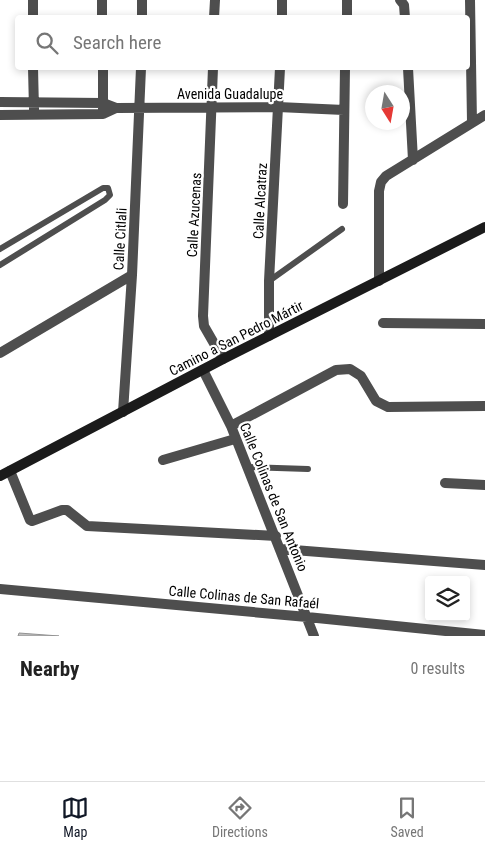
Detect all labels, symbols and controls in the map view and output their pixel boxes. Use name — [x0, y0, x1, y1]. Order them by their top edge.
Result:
search box — [15, 15, 470, 70]
icon: search — [33, 29, 61, 57]
text: Search here — [73, 31, 161, 54]
north arrow — [365, 85, 410, 130]
street label: Avenida Guadalupe — [177, 86, 283, 102]
street label: Calle Alcatraz — [250, 162, 270, 240]
street label: Calle Azucenas — [184, 172, 204, 258]
street label: Calle Citlali — [110, 207, 130, 271]
street label: Camino a San Pedro Mártir — [166, 297, 306, 379]
street label: Calle Colinas de San Antonio — [237, 420, 311, 574]
map controls — [425, 576, 470, 621]
button: layers — [425, 576, 470, 621]
street label: Calle Colinas de San Rafaél — [168, 582, 320, 612]
text: Nearby — [20, 657, 79, 681]
text: 0 results — [410, 659, 465, 678]
tab: Map — [61, 794, 89, 840]
tab: Directions — [212, 794, 268, 840]
tab: Saved — [390, 794, 424, 840]

